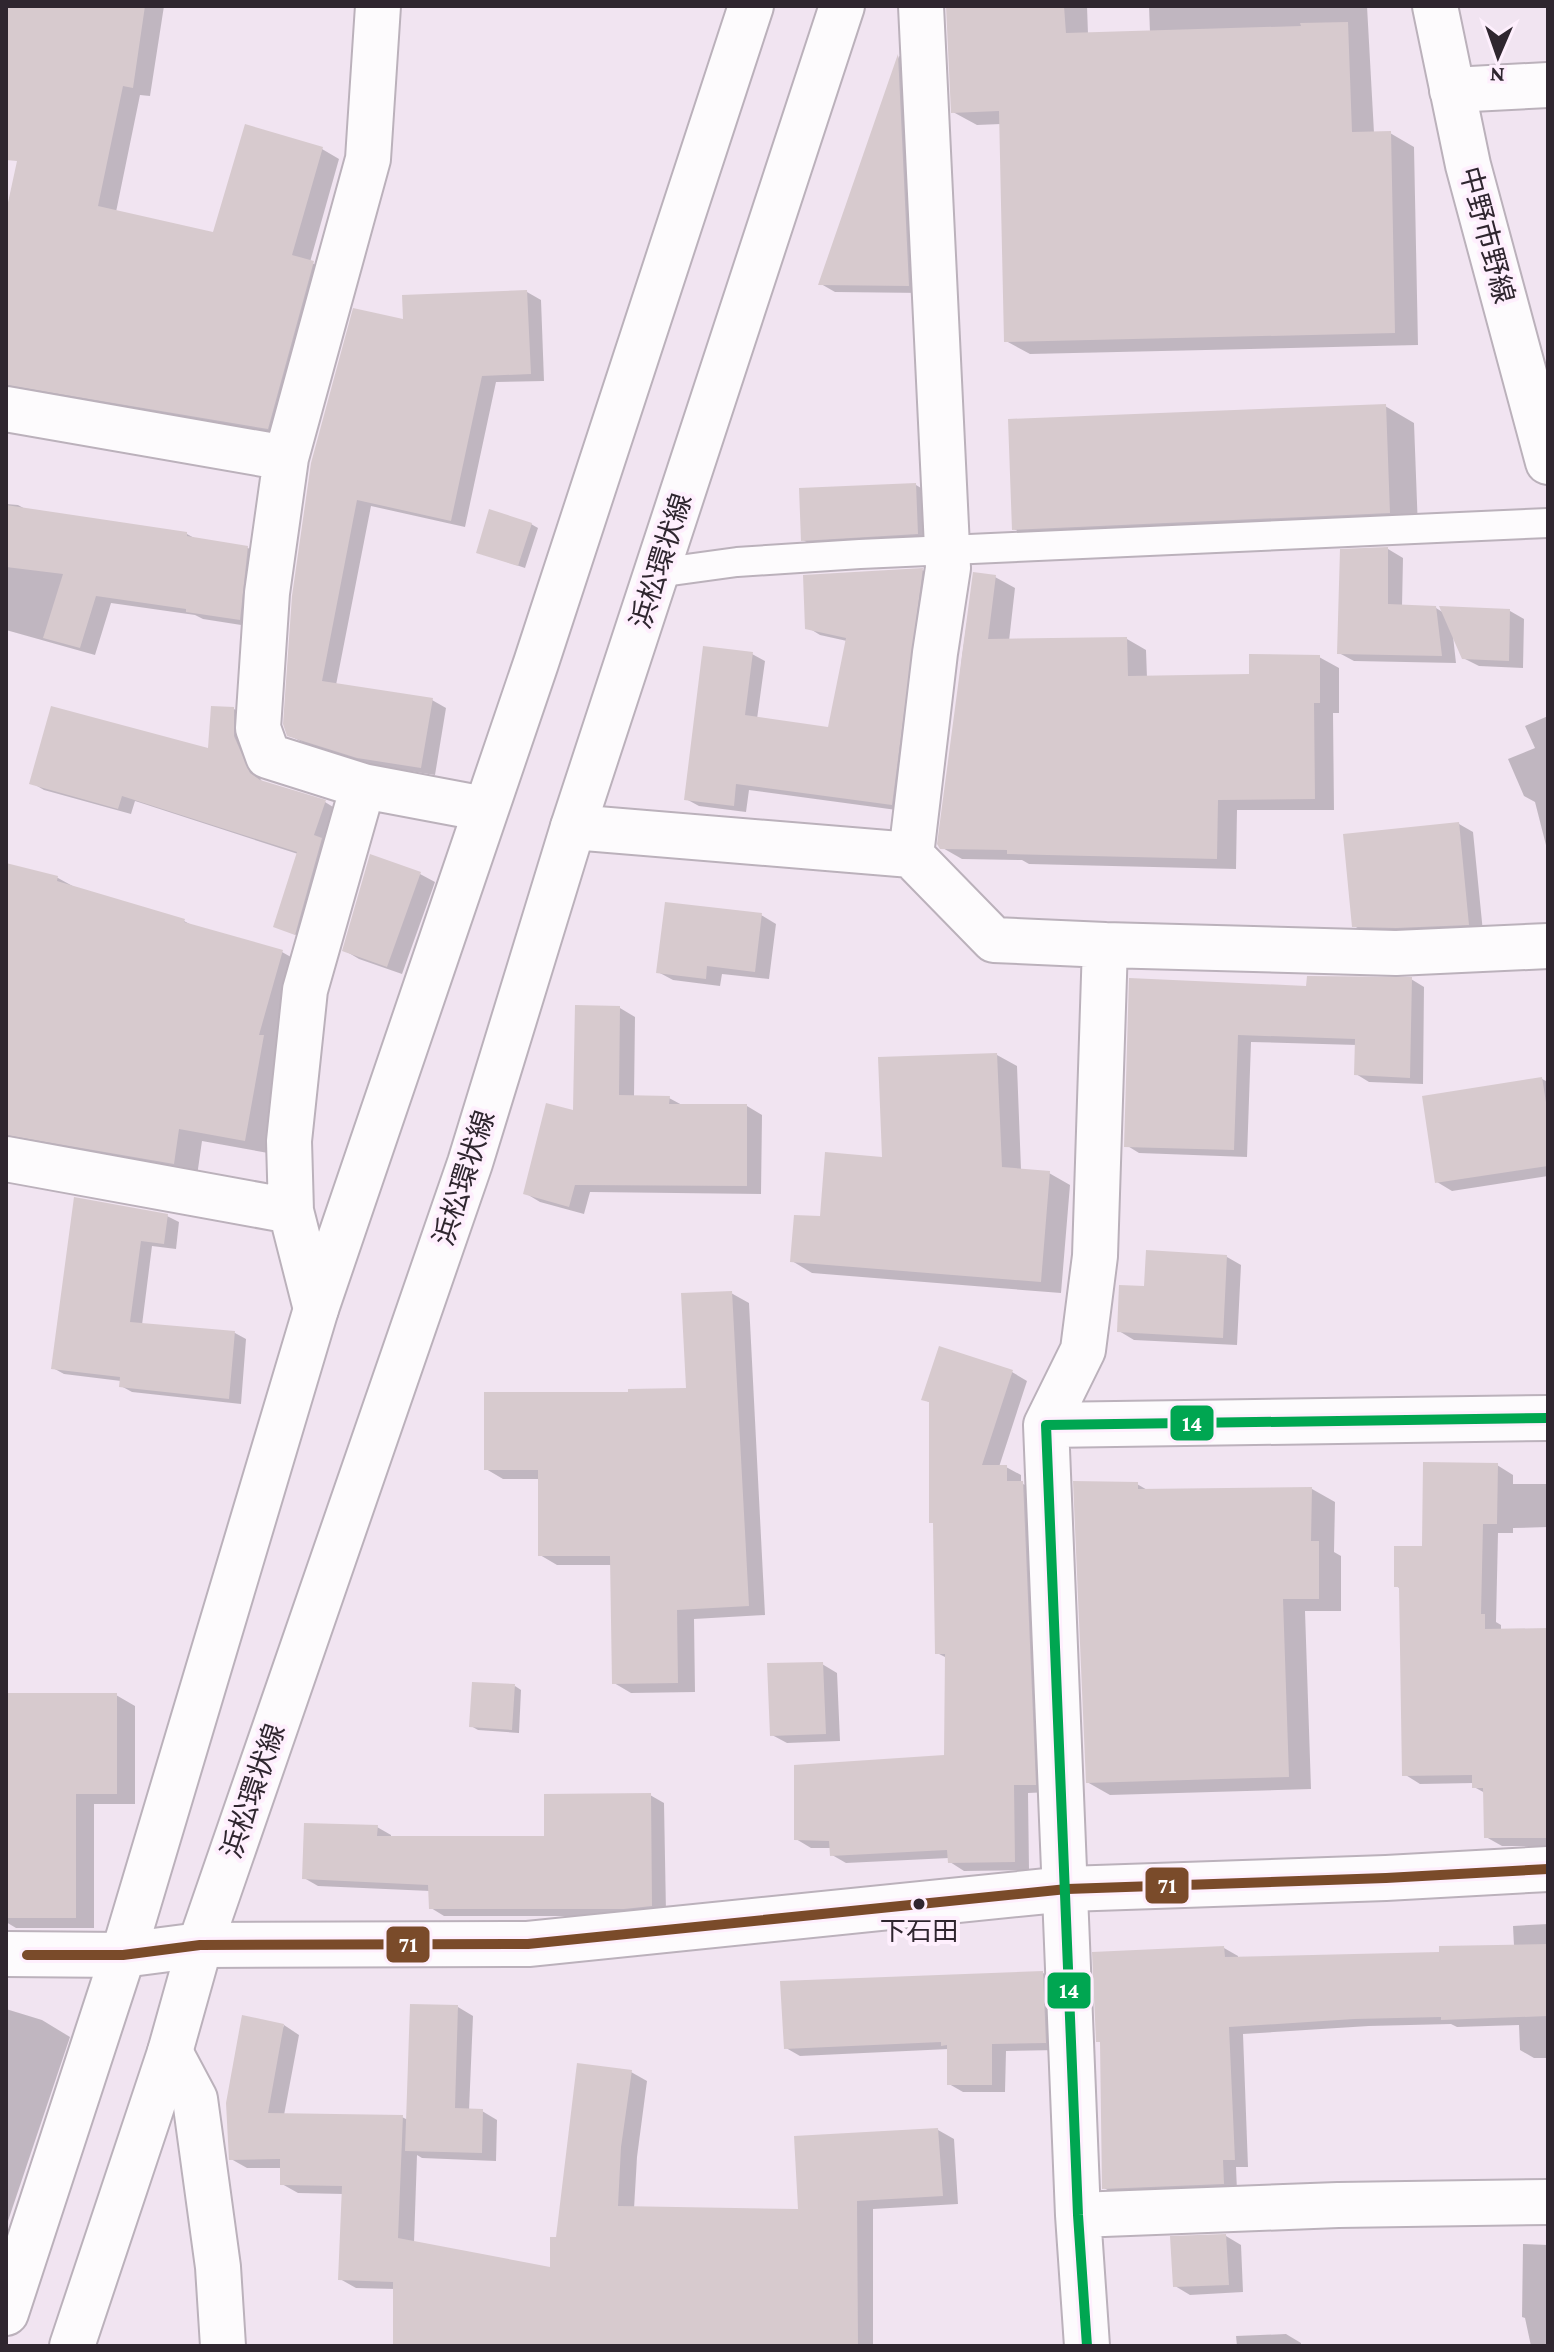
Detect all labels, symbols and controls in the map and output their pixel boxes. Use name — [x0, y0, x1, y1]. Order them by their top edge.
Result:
north arrow — [1458, 16, 1538, 96]
text: N — [1489, 63, 1505, 88]
street label: 中野市野線 — [1454, 163, 1520, 307]
street label: 浜松環状線 — [625, 490, 697, 632]
street label: 浜松環状線 — [428, 1107, 500, 1249]
line badge: 14 — [1169, 1404, 1215, 1442]
text: 14 — [1182, 1411, 1202, 1436]
street label: 浜松環状線 — [216, 1720, 290, 1862]
line badge: 71 — [1144, 1866, 1190, 1905]
text: 71 — [1158, 1873, 1176, 1898]
marker: 下石田 — [911, 1896, 927, 1912]
place label: 下石田 — [880, 1917, 958, 1946]
line badge: 71 — [385, 1925, 431, 1964]
text: 71 — [399, 1932, 417, 1957]
line badge: 14 — [1046, 1971, 1092, 2010]
text: 14 — [1059, 1978, 1079, 2003]

